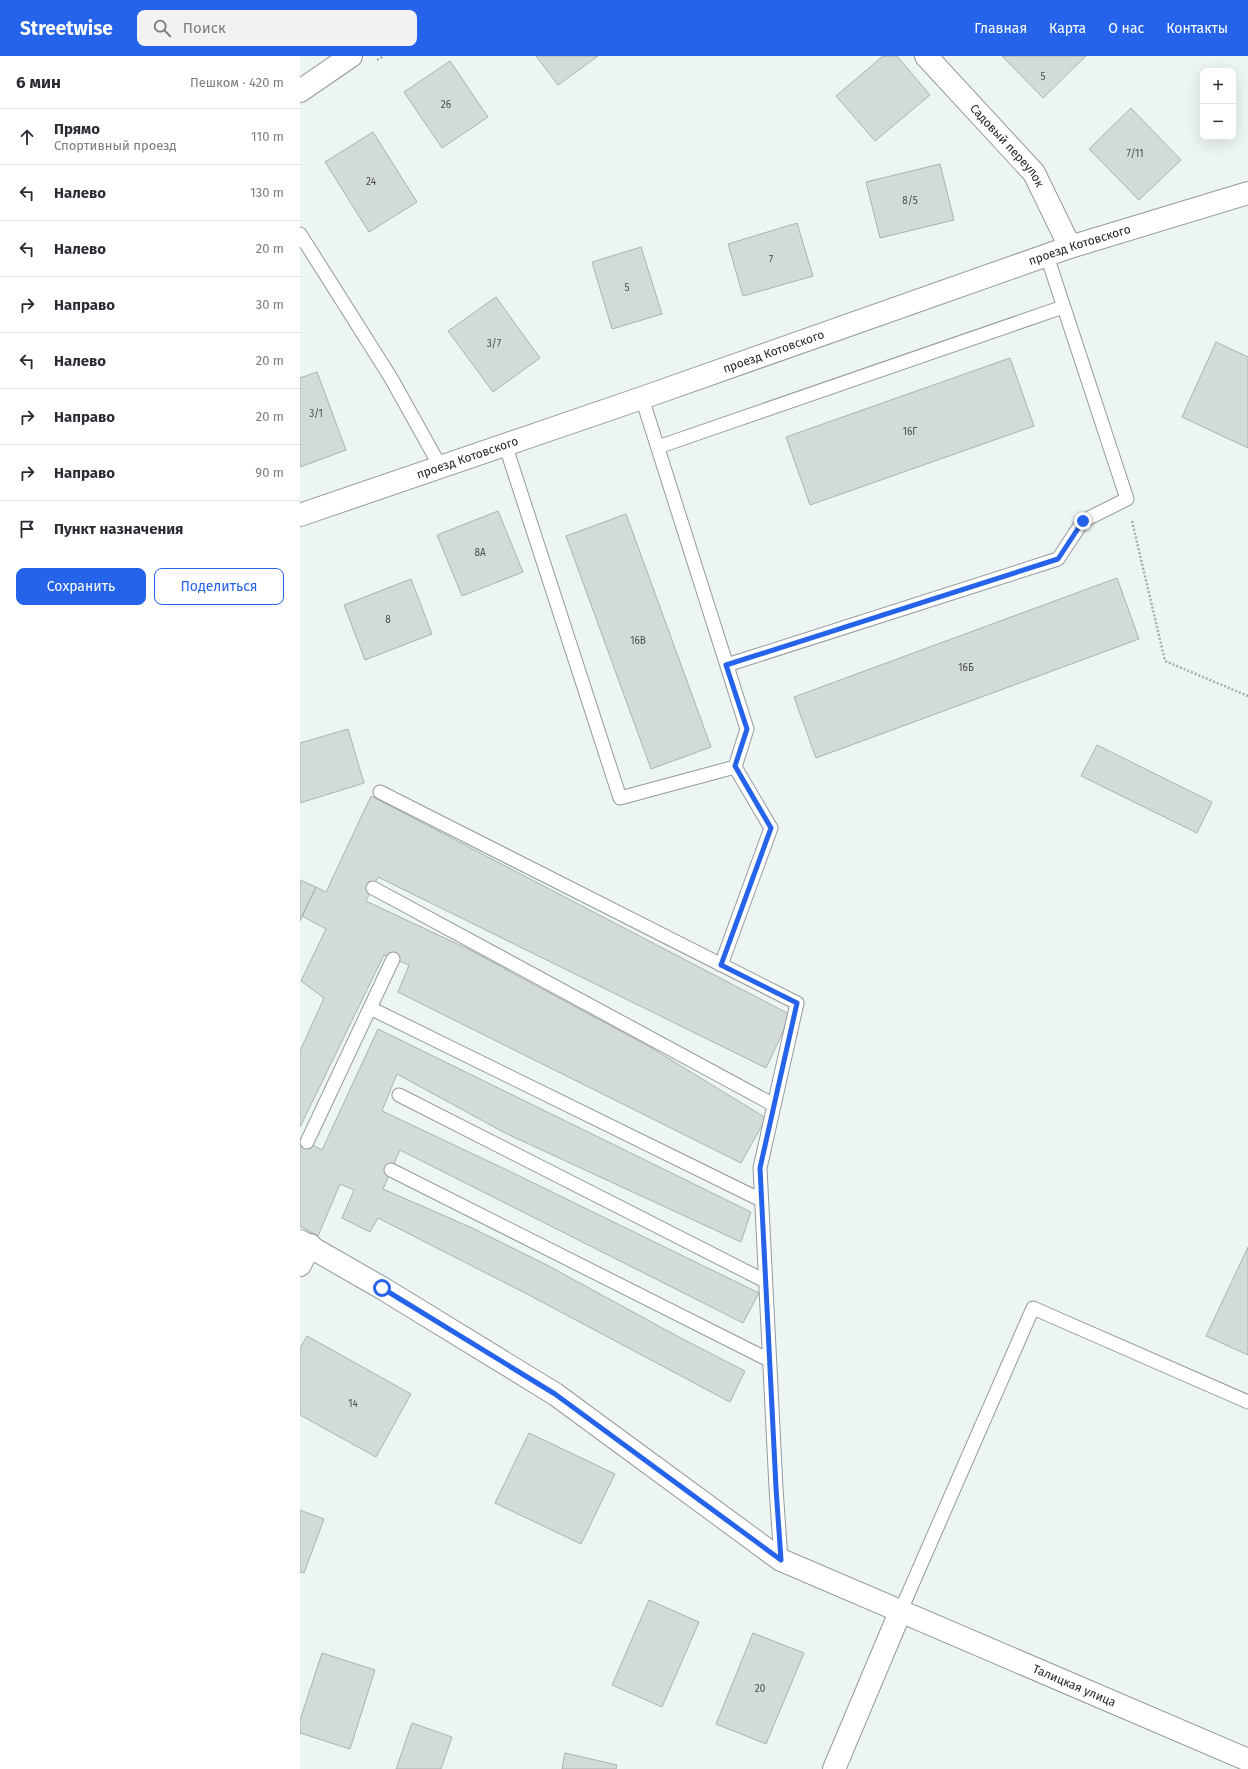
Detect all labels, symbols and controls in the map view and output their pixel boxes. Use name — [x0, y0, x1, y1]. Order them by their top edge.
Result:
search box — [137, 10, 417, 46]
text: Streetwise — [20, 17, 113, 40]
icon: search — [151, 17, 173, 39]
text: Поиск — [183, 19, 226, 37]
text: Главная — [974, 20, 1027, 37]
text: Карта — [1049, 20, 1086, 37]
text: О нас — [1108, 20, 1144, 37]
text: Контакты — [1166, 20, 1228, 37]
map controls — [1200, 68, 1236, 140]
button: + — [1200, 68, 1236, 104]
house number: 5 — [1040, 71, 1046, 83]
text: 6 мин — [16, 72, 61, 93]
text: Пешком · 420 m — [190, 75, 284, 90]
house number: 26 — [441, 99, 451, 111]
street label: Садовый переулок — [967, 101, 1047, 190]
button: − — [1200, 104, 1236, 140]
text: Прямо — [54, 120, 100, 138]
icon: ahead — [16, 126, 38, 148]
text: 110 m — [251, 129, 284, 144]
text: Спортивный проезд — [54, 138, 177, 153]
house number: 7/11 — [1126, 148, 1144, 160]
house number: 24 — [366, 176, 377, 188]
icon: left — [16, 182, 38, 204]
text: Налево — [54, 184, 106, 202]
text: 130 m — [250, 185, 284, 200]
house number: 8/5 — [902, 195, 918, 207]
street label: проезд Котовского — [1027, 222, 1132, 268]
icon: left — [16, 238, 38, 260]
text: Налево — [54, 240, 106, 258]
text: 20 m — [256, 241, 284, 256]
house number: 7 — [769, 254, 774, 266]
house number: 5 — [624, 282, 630, 294]
icon: right — [16, 294, 38, 316]
text: Направо — [54, 296, 115, 314]
text: 30 m — [256, 297, 284, 312]
street label: проезд Котовского — [721, 327, 826, 376]
house number: 3/7 — [487, 338, 502, 350]
icon: left — [16, 350, 38, 372]
text: Налево — [54, 352, 106, 370]
text: 20 m — [256, 353, 284, 368]
icon: right — [16, 406, 38, 428]
text: Направо — [54, 408, 115, 426]
house number: 3/1 — [309, 408, 323, 420]
text: 20 m — [256, 409, 284, 424]
house number: 16Г — [903, 426, 917, 438]
street label: проезд Котовского — [415, 434, 520, 482]
icon: right — [16, 462, 38, 484]
text: Направо — [54, 464, 115, 482]
text: 90 m — [255, 465, 284, 480]
route end — [1074, 512, 1092, 530]
icon: arrive — [16, 518, 38, 540]
text: Пункт назначения — [54, 520, 183, 538]
house number: 8А — [474, 547, 486, 559]
button: Сохранить — [16, 568, 146, 605]
button: Поделиться — [154, 568, 284, 605]
house number: 8 — [385, 614, 391, 626]
house number: 16В — [630, 635, 646, 647]
house number: 16Б — [958, 662, 974, 674]
route start — [373, 1279, 391, 1297]
house number: 14 — [348, 1398, 359, 1410]
street label: Талицкая улица — [1031, 1662, 1118, 1710]
house number: 20 — [755, 1683, 766, 1695]

